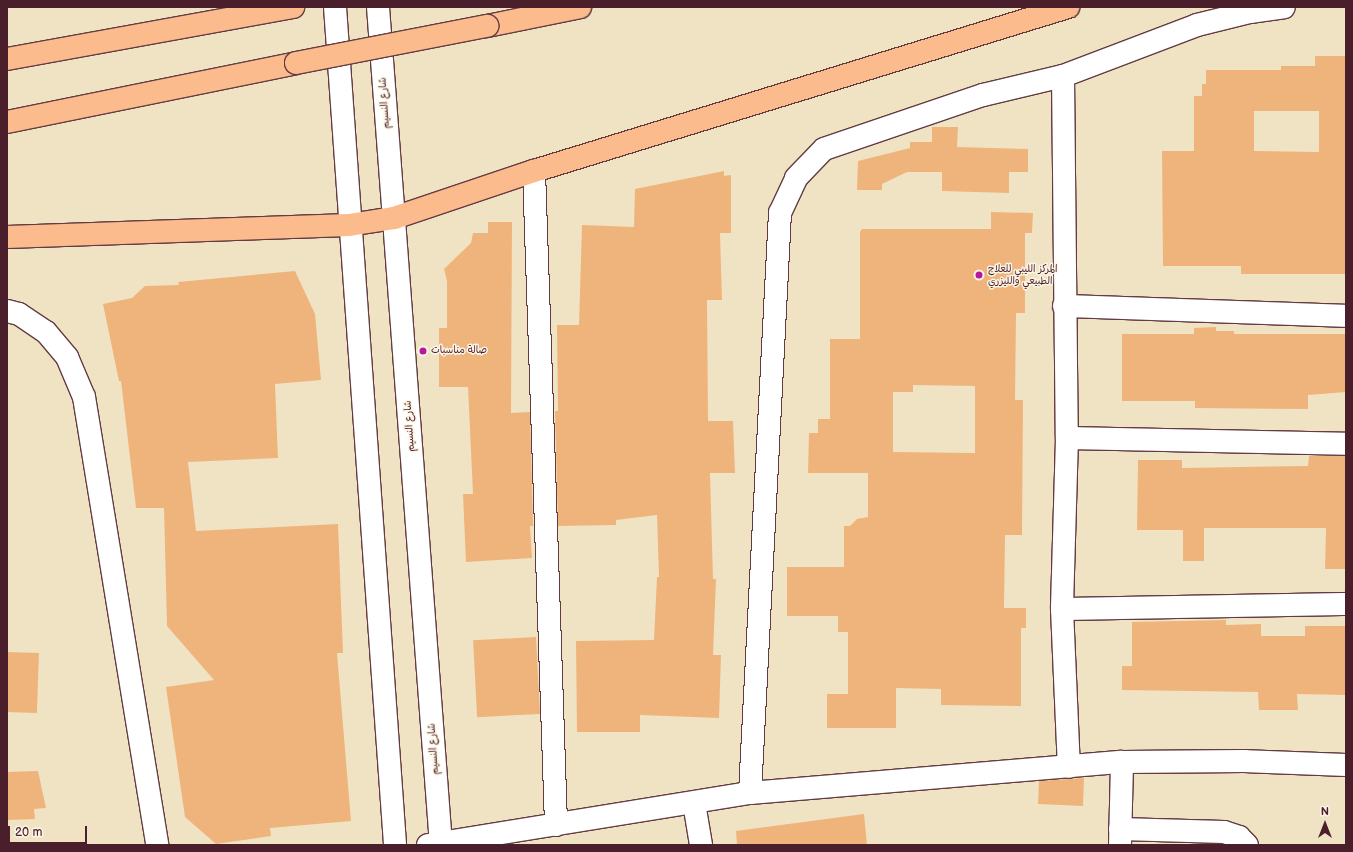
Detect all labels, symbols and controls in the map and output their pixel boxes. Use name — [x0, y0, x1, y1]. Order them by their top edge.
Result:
street label: شارع النسيم — [377, 77, 393, 129]
place label: المركز الليبي للعلاج الطبيعي والليزري — [988, 263, 1057, 286]
marker: المركز الليبي للعلاج الطبيعي والليزري — [973, 269, 985, 281]
place label: صالة مناسبات — [431, 345, 487, 357]
marker: صالة مناسبات — [418, 346, 428, 356]
street label: شارع النسيم — [402, 400, 418, 452]
street label: شارع النسيم — [426, 723, 442, 775]
north arrow — [1305, 804, 1345, 844]
text: N — [1321, 805, 1329, 818]
scale bar — [10, 818, 89, 844]
text: 20 m — [15, 825, 42, 840]

